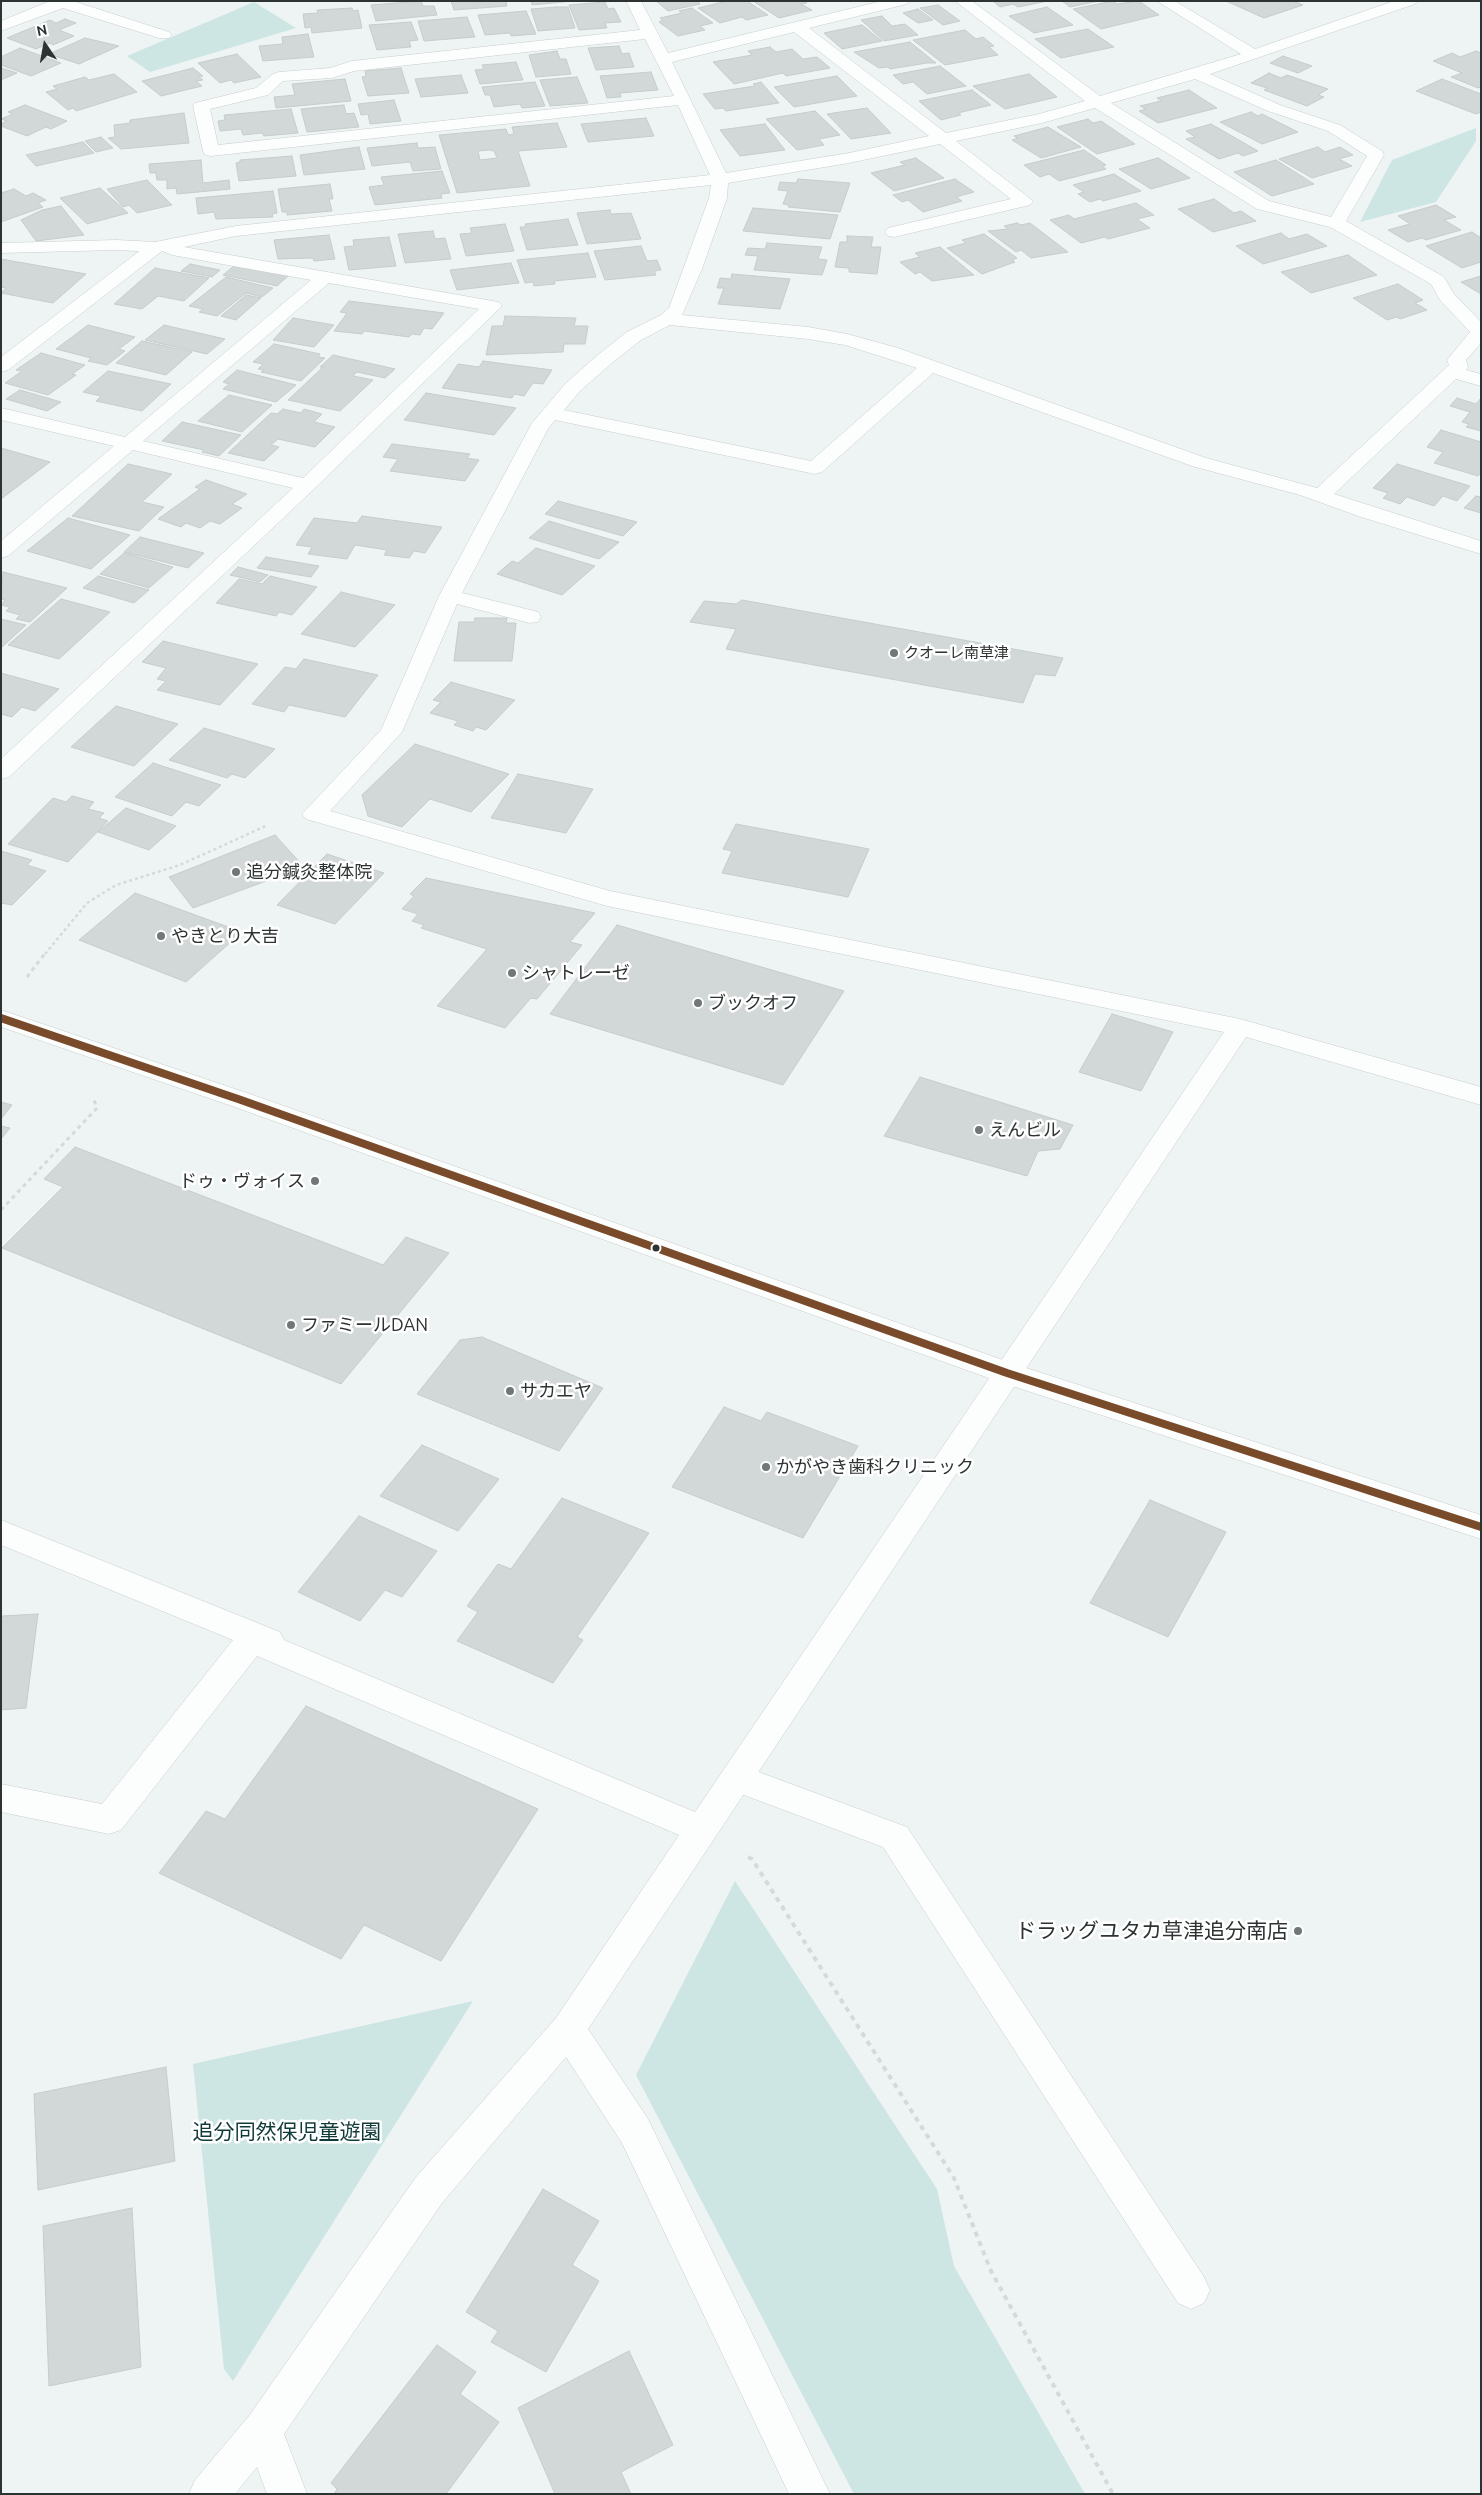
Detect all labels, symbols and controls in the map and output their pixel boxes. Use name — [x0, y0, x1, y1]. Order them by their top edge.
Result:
north arrow — [20, 20, 70, 70]
text: N — [35, 21, 49, 39]
place label: クオーレ南草津 — [904, 644, 1009, 662]
marker: クオーレ南草津 — [888, 647, 900, 659]
place label: 追分鍼灸整体院 — [246, 861, 372, 883]
marker: 追分鍼灸整体院 — [230, 866, 242, 878]
place label: やきとり大吉 — [171, 925, 279, 947]
marker: やきとり大吉 — [155, 930, 167, 942]
place label: シャトレーゼ — [522, 962, 630, 984]
marker: シャトレーゼ — [506, 967, 518, 979]
place label: ブックオフ — [708, 992, 798, 1014]
marker: ブックオフ — [692, 997, 704, 1009]
place label: えんビル — [989, 1119, 1061, 1141]
marker: えんビル — [973, 1124, 985, 1136]
place label: ドゥ・ヴォイス — [179, 1170, 305, 1192]
marker: ドゥ・ヴォイス — [309, 1175, 321, 1187]
unlabelled marker — [651, 1243, 661, 1253]
place label: ファミールDAN — [301, 1314, 428, 1336]
marker: ファミールDAN — [285, 1319, 297, 1331]
place label: サカエヤ — [520, 1380, 592, 1402]
marker: サカエヤ — [504, 1385, 516, 1397]
place label: かがやき歯科クリニック — [776, 1456, 974, 1478]
marker: かがやき歯科クリニック — [760, 1461, 772, 1473]
place label: ドラッグユタカ草津追分南店 — [1015, 1918, 1288, 1944]
marker: ドラッグユタカ草津追分南店 — [1292, 1925, 1304, 1937]
park label: 追分同然保児童遊園 — [193, 2119, 381, 2145]

